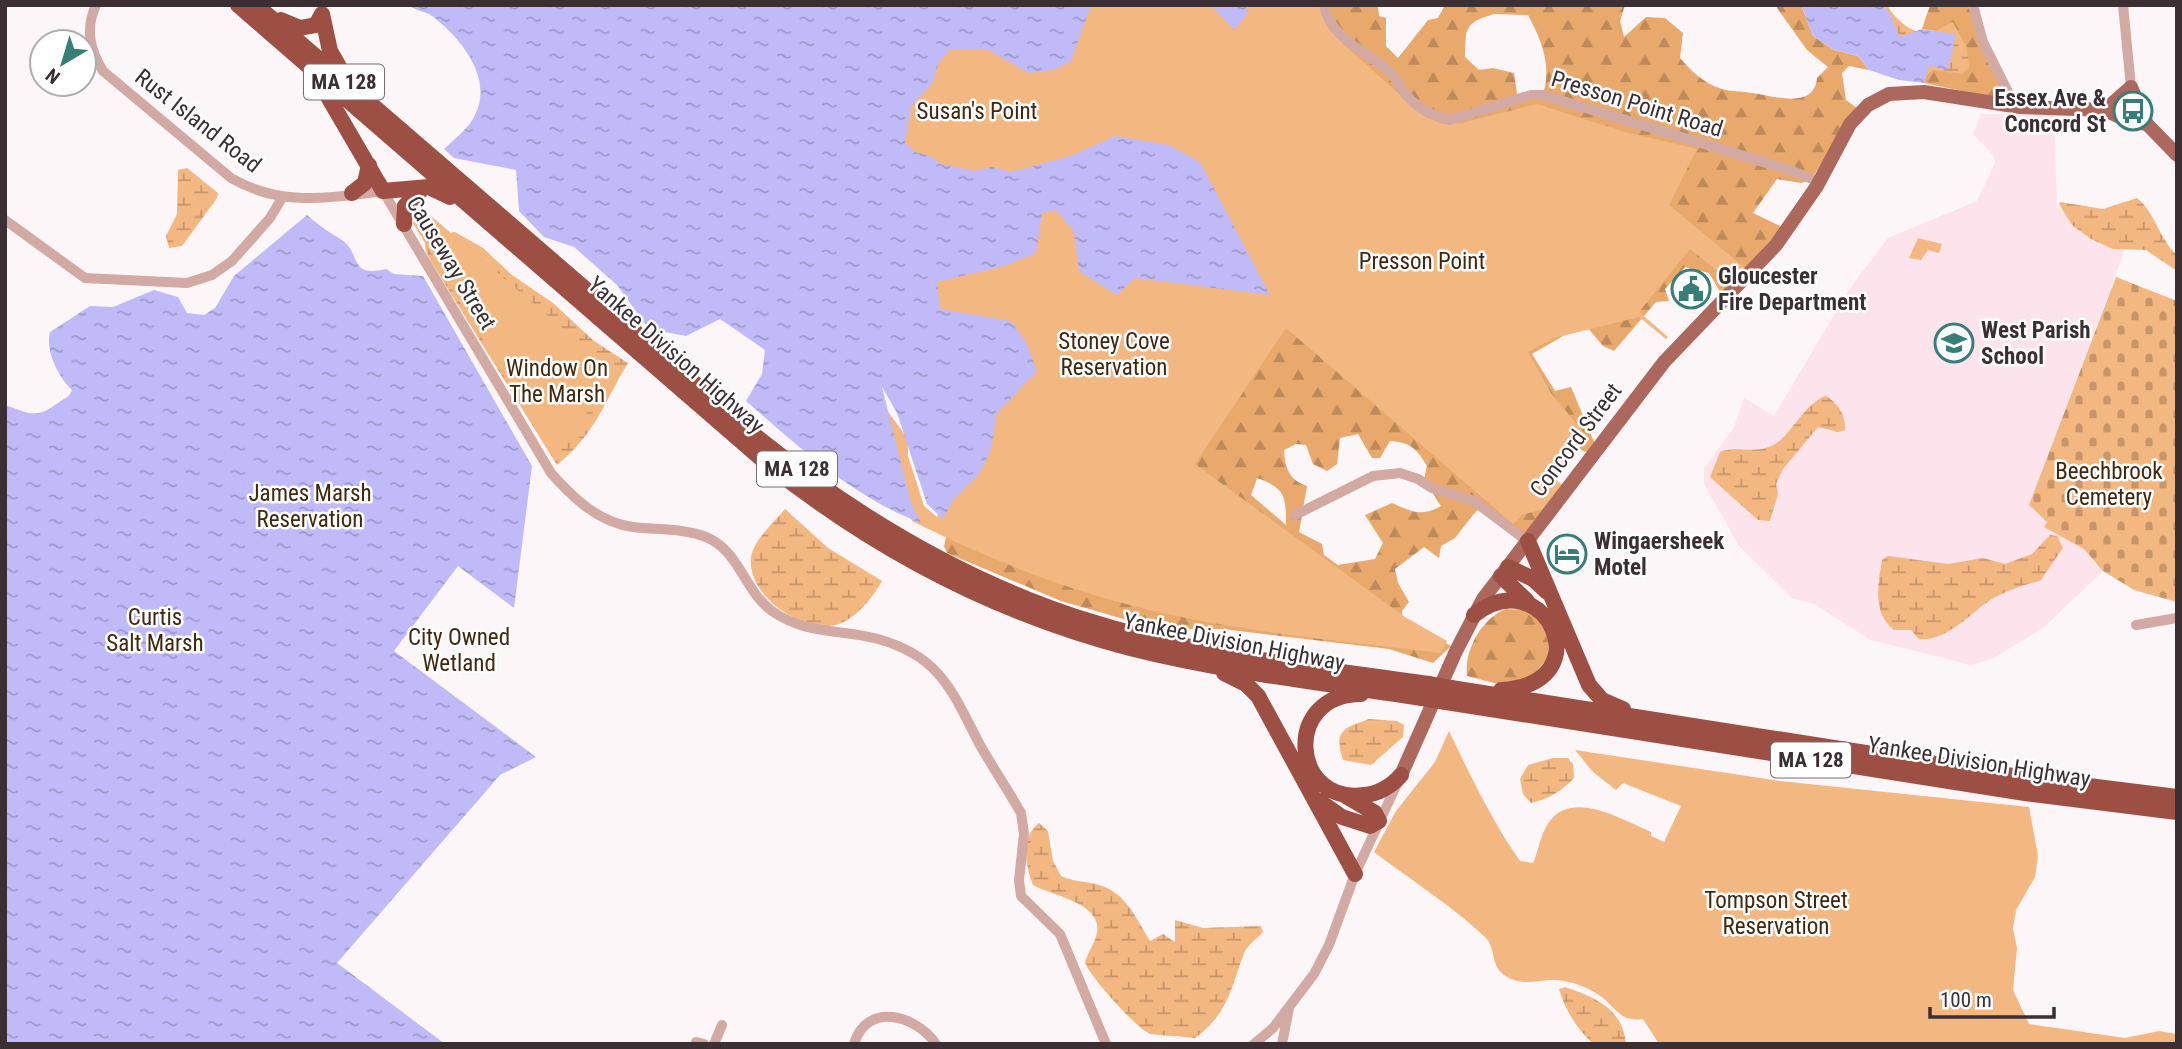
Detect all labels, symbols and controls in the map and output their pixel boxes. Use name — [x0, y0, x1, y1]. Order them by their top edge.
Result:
north arrow — [28, 28, 98, 98]
text: N — [41, 63, 65, 89]
street label: Rust Island Road — [130, 63, 266, 179]
road number: MA 128 — [304, 64, 384, 100]
street label: Presson Point Road — [1548, 65, 1726, 143]
place label: Essex Ave & Concord St — [1994, 85, 2106, 138]
bus stop icon: Essex Ave & Concord St — [2112, 90, 2154, 132]
park label: Susan's Point — [917, 98, 1037, 125]
street label: Causeway Street — [401, 191, 501, 335]
park label: Presson Point — [1359, 248, 1485, 275]
place label: Gloucester Fire Department — [1718, 263, 1866, 316]
public building icon: Gloucester Fire Department — [1670, 268, 1712, 310]
street label: Yankee Division Highway — [582, 271, 770, 439]
place label: West Parish School — [1981, 317, 2091, 370]
school or university icon: West Parish School — [1933, 322, 1975, 364]
park label: Stoney Cove Reservation — [1058, 328, 1170, 381]
park label: Window On The Marsh — [506, 355, 608, 408]
street label: Concord Street — [1525, 378, 1627, 502]
road number: MA 128 — [757, 452, 837, 486]
park label: Beechbrook Cemetery — [2055, 458, 2163, 511]
park label: James Marsh Reservation — [249, 480, 372, 533]
place label: Wingaersheek Motel — [1594, 528, 1725, 581]
hotel icon: Wingaersheek Motel — [1546, 533, 1588, 575]
park label: Curtis Salt Marsh — [106, 604, 204, 657]
street label: Yankee Division Highway — [1121, 607, 1347, 677]
park label: City Owned Wetland — [408, 624, 510, 677]
street label: Yankee Division Highway — [1866, 731, 2093, 793]
road number: MA 128 — [1771, 742, 1851, 778]
park label: Tompson Street Reservation — [1704, 887, 1848, 940]
scale bar — [1930, 976, 2054, 1020]
text: 100 m — [1940, 988, 1992, 1012]

